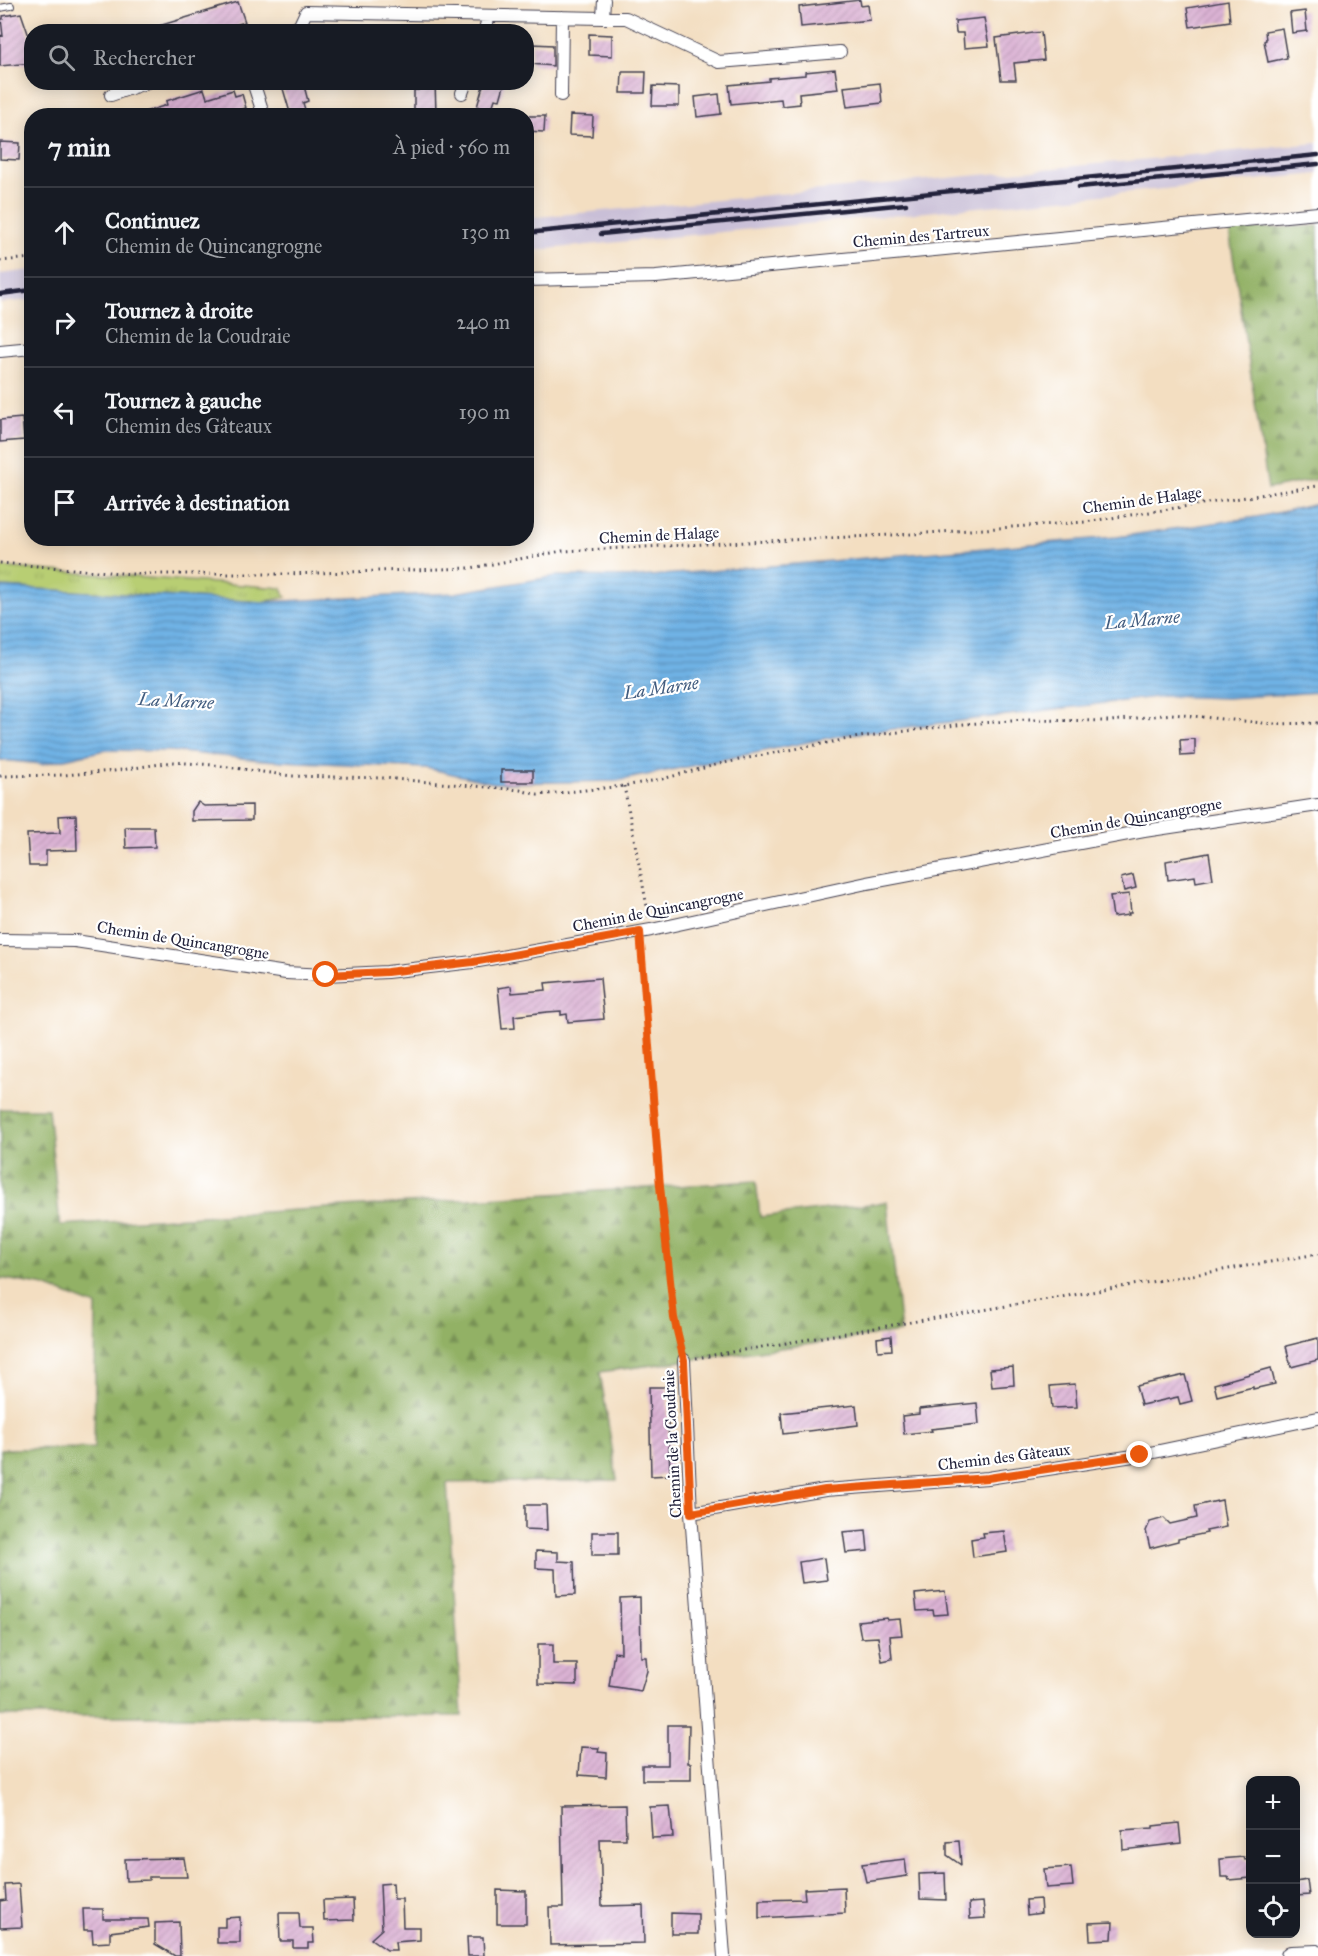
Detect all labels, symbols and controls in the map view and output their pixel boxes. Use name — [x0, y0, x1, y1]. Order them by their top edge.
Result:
search box — [24, 24, 534, 90]
icon: search — [45, 41, 78, 74]
text: Rechercher — [93, 44, 195, 71]
text: 7 min — [48, 131, 111, 163]
text: À pied · 560 m — [393, 135, 510, 159]
text: Continuez — [105, 207, 200, 234]
icon: ahead — [48, 216, 81, 249]
text: 130 m — [461, 220, 510, 244]
street label: Chemin des Tartreux — [852, 221, 990, 251]
text: Chemin de Quincangrogne — [105, 234, 322, 258]
text: Tournez à droite — [105, 297, 253, 324]
icon: right — [48, 306, 81, 339]
text: 240 m — [456, 310, 510, 334]
text: Chemin de la Coudraie — [105, 324, 291, 348]
text: Tournez à gauche — [105, 387, 261, 414]
icon: left — [48, 396, 81, 429]
text: 190 m — [459, 400, 510, 424]
text: Chemin des Gâteaux — [105, 414, 272, 438]
street label: Chemin de Halage — [1081, 482, 1203, 519]
icon: arrive — [48, 486, 81, 519]
text: Arrivée à destination — [105, 489, 290, 516]
street label: Chemin de Halage — [598, 522, 720, 549]
water label: La Marne — [1102, 606, 1182, 634]
water label: La Marne — [621, 672, 701, 704]
water label: La Marne — [137, 688, 216, 714]
street label: Chemin de Quincangrogne — [1049, 793, 1224, 843]
street label: Chemin de Quincangrogne — [571, 884, 746, 937]
street label: Chemin de Quincangrogne — [95, 917, 271, 964]
route start — [312, 961, 338, 987]
street label: Chemin de la Coudraie — [659, 1369, 685, 1519]
street label: Chemin des Gâteaux — [937, 1439, 1071, 1475]
route end — [1126, 1441, 1152, 1467]
map controls — [1246, 1776, 1300, 1938]
button: + — [1246, 1776, 1300, 1830]
button: − — [1246, 1830, 1300, 1884]
button: locate — [1246, 1884, 1300, 1938]

